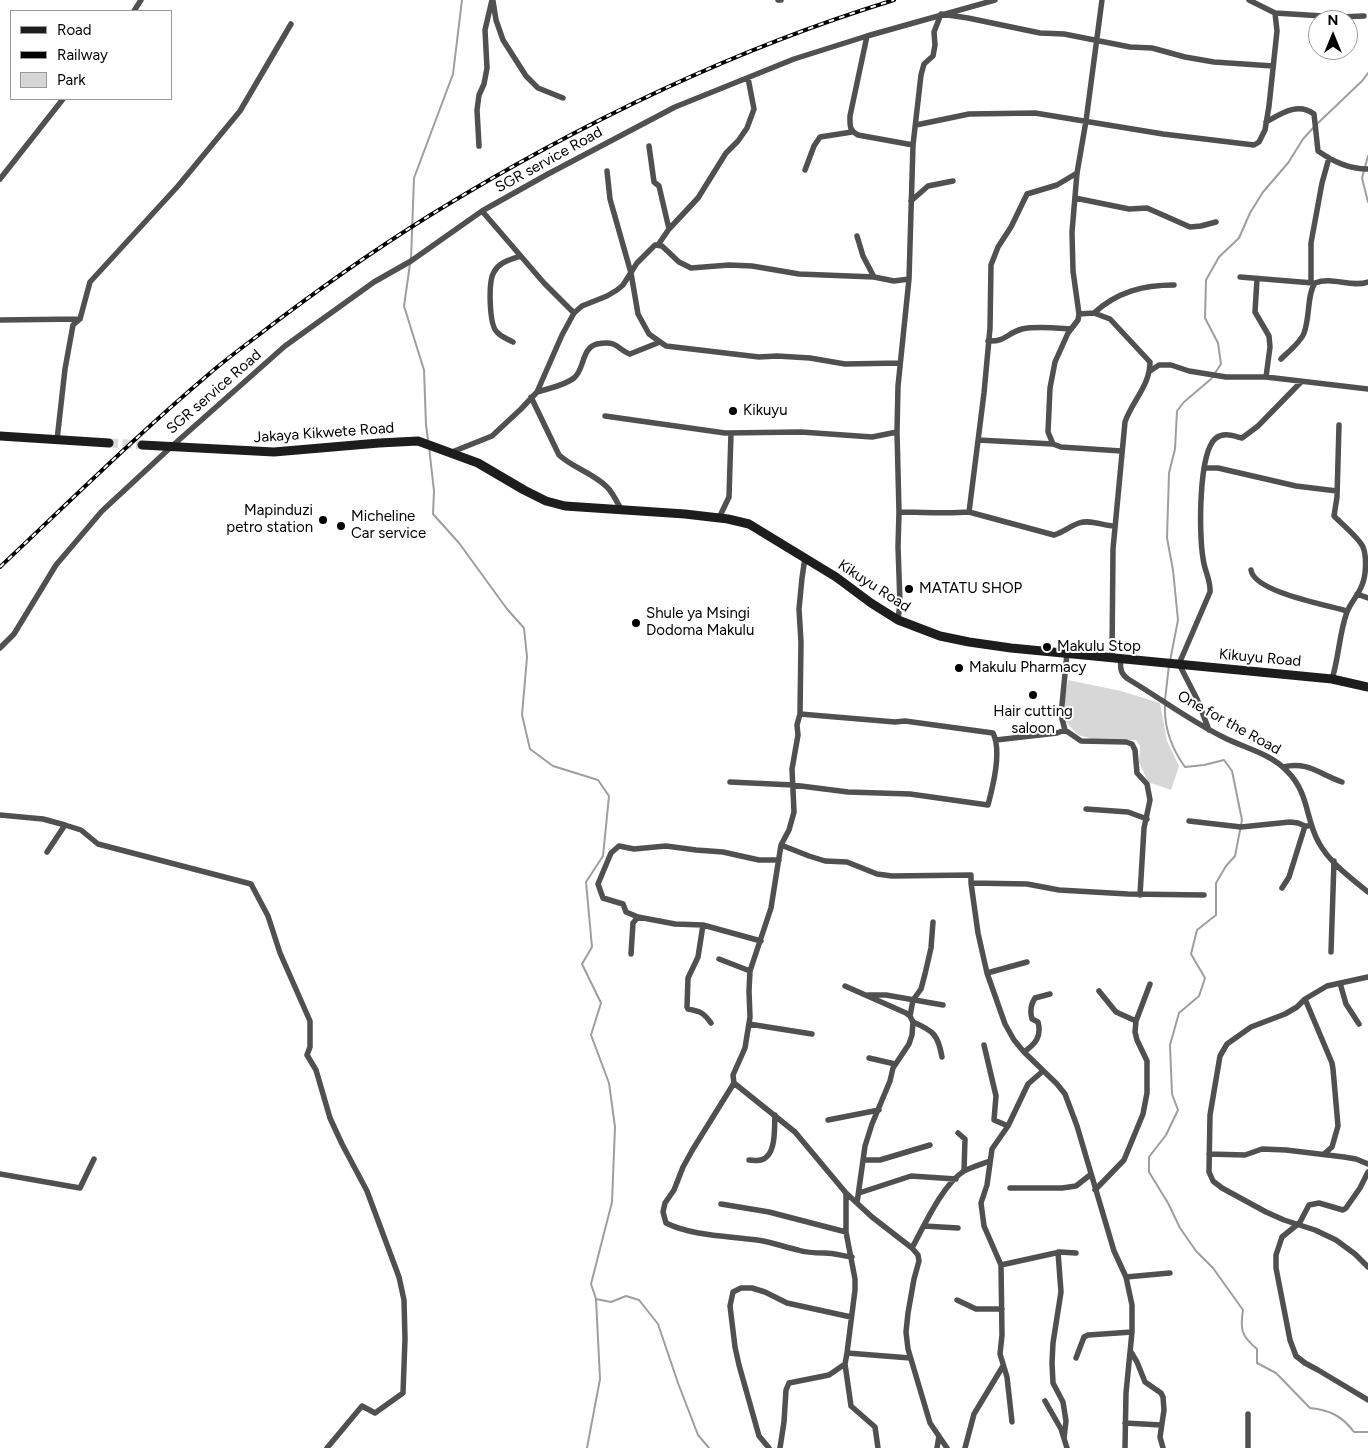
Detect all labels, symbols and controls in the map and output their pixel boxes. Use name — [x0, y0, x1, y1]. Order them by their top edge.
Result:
legend — [10, 10, 172, 100]
north arrow — [1308, 10, 1358, 60]
text: N — [1328, 12, 1338, 29]
text: Road — [57, 21, 92, 39]
text: Railway — [57, 46, 108, 64]
text: Park — [57, 71, 86, 89]
street label: SGR service Road — [492, 123, 606, 197]
street label: SGR service Road — [163, 346, 265, 438]
place label: Kikuyu — [743, 402, 788, 420]
marker: Kikuyu — [727, 405, 739, 417]
street label: Jakaya Kikwete Road — [253, 419, 395, 447]
place label: Mapinduzi petro station — [226, 502, 313, 537]
place label: Micheline Car service — [351, 508, 426, 543]
marker: Mapinduzi petro station — [317, 514, 329, 526]
marker: Micheline Car service — [335, 520, 347, 532]
street label: Kikuyu Road — [834, 556, 914, 616]
place label: MATATU SHOP — [919, 580, 1022, 598]
marker: MATATU SHOP — [903, 583, 915, 595]
place label: Shule ya Msingi Dodoma Makulu — [646, 605, 754, 640]
marker: Shule ya Msingi Dodoma Makulu — [630, 617, 642, 629]
place label: Makulu Stop — [1057, 638, 1141, 656]
marker: Makulu Stop — [1041, 641, 1053, 653]
street label: Kikuyu Road — [1218, 645, 1302, 671]
place label: Makulu Pharmacy — [969, 659, 1086, 677]
marker: Makulu Pharmacy — [953, 662, 965, 674]
street label: One for the Road — [1174, 687, 1284, 759]
marker: Hair cutting saloon — [1027, 689, 1039, 701]
place label: Hair cutting saloon — [993, 703, 1073, 738]

